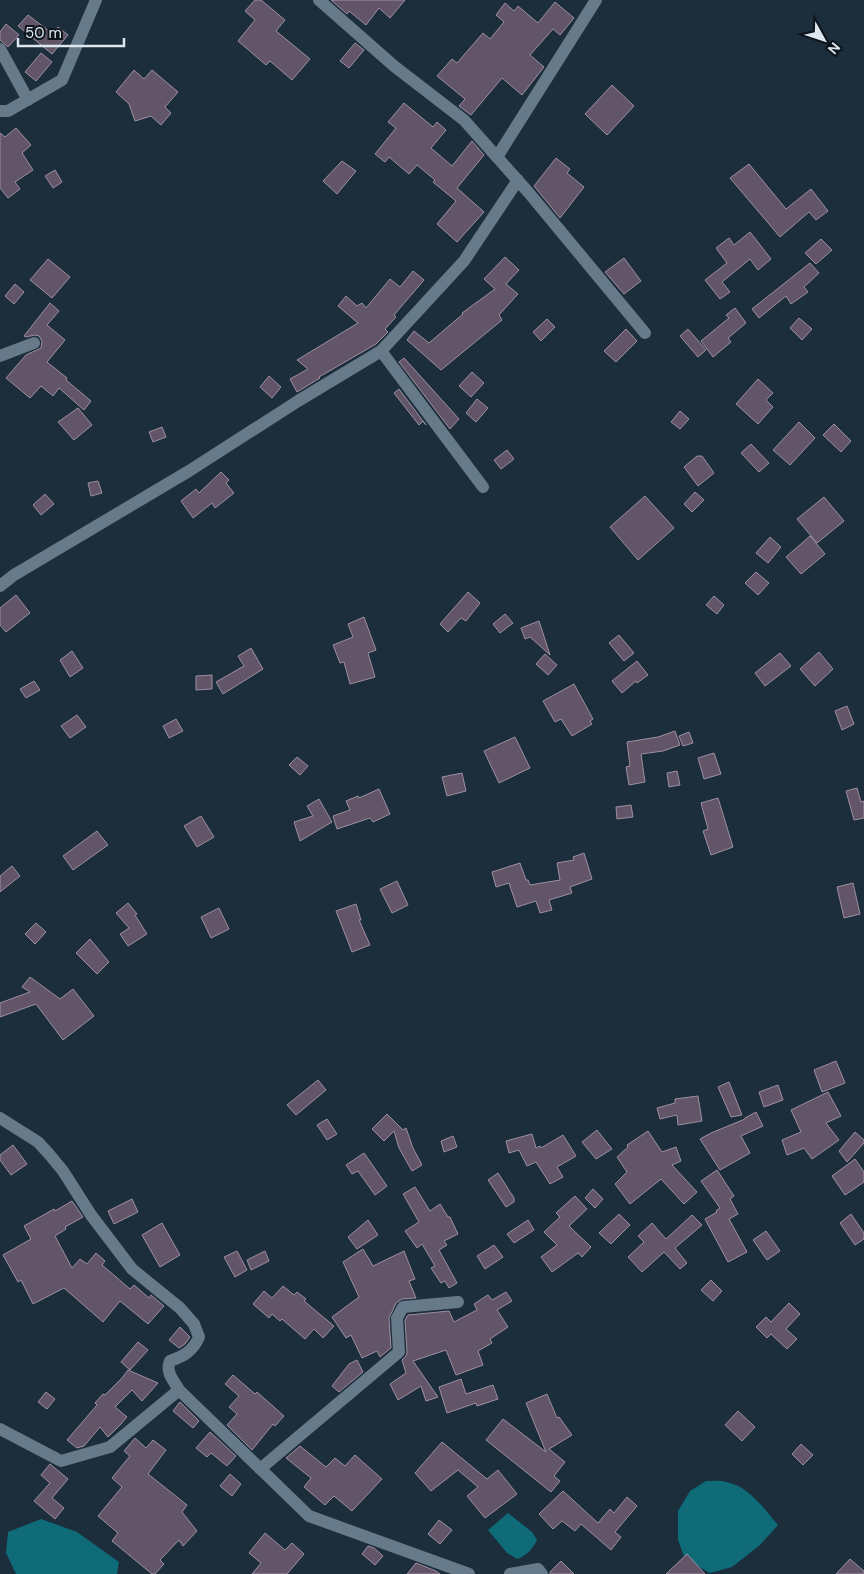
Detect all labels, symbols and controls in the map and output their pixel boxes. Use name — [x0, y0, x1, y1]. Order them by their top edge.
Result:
scale bar — [18, 15, 124, 47]
north arrow — [799, 15, 849, 65]
text: 50 m — [25, 23, 62, 43]
text: N — [824, 39, 844, 58]

